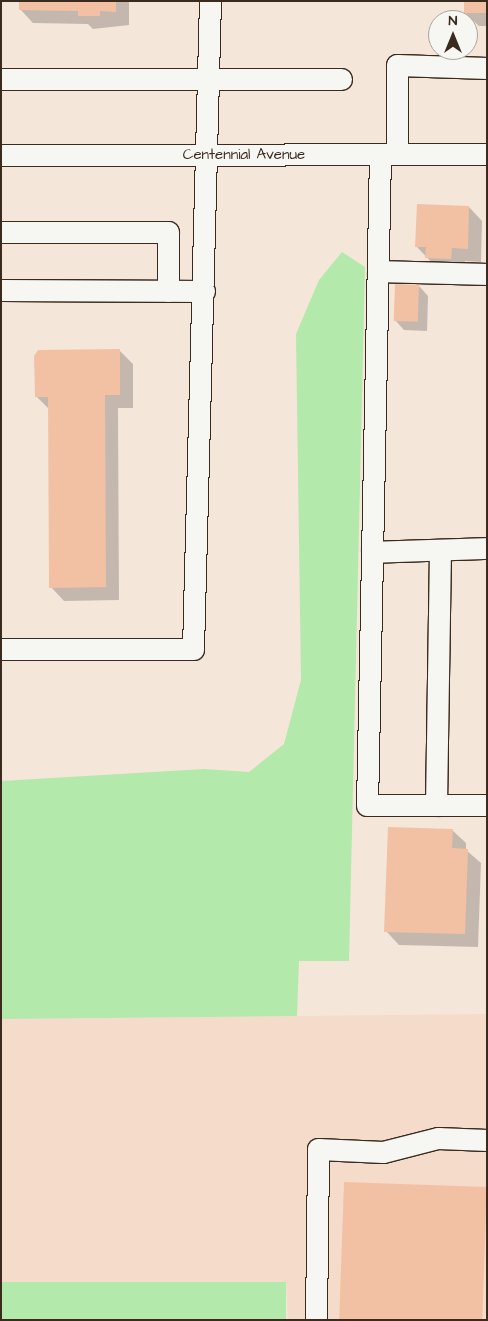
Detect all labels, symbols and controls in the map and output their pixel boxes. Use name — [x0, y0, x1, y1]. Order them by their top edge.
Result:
north arrow — [428, 10, 478, 60]
text: N — [449, 11, 457, 31]
street label: Centennial Avenue — [183, 146, 305, 164]

